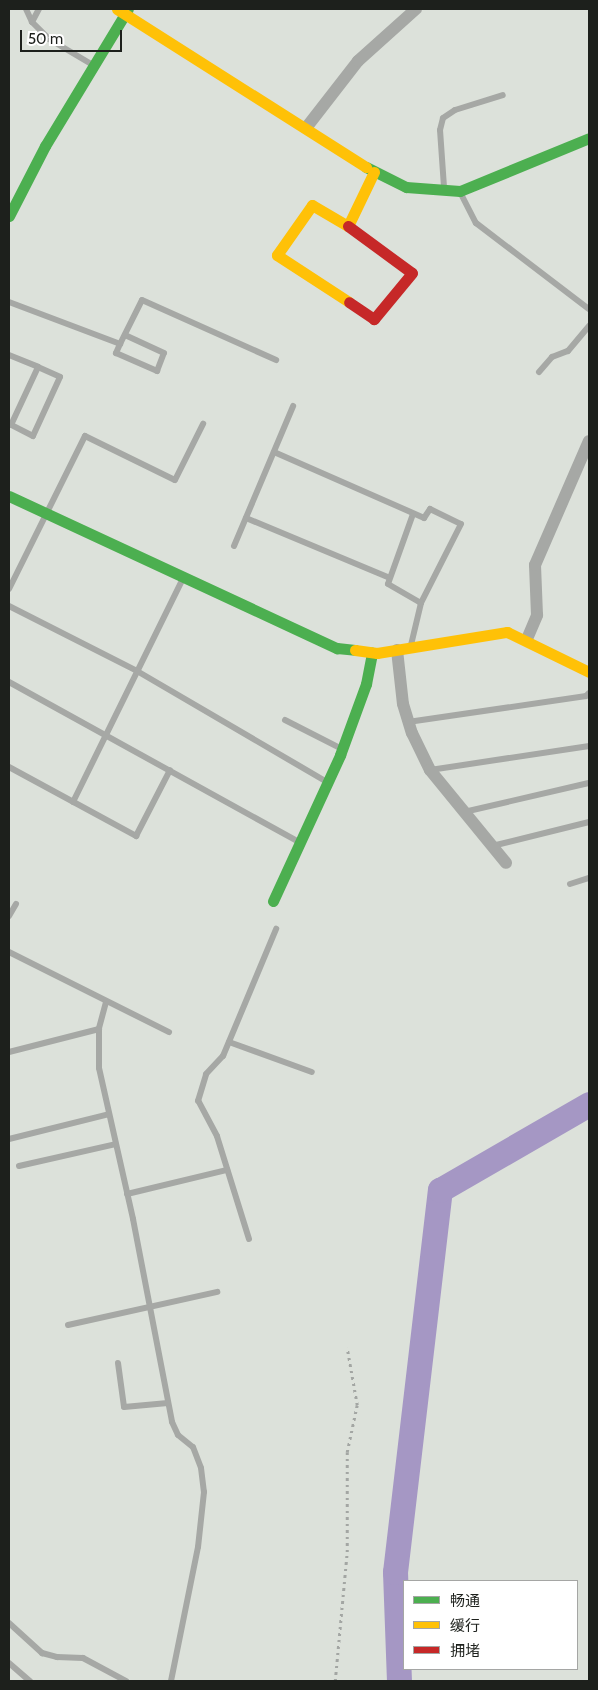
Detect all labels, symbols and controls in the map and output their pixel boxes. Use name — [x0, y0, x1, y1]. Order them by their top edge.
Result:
scale bar — [22, 20, 125, 52]
text: 50 m — [28, 30, 63, 48]
legend — [403, 1580, 578, 1670]
text: 畅通 — [450, 1592, 480, 1610]
text: 缓行 — [450, 1617, 480, 1635]
text: 拥堵 — [450, 1642, 480, 1660]

